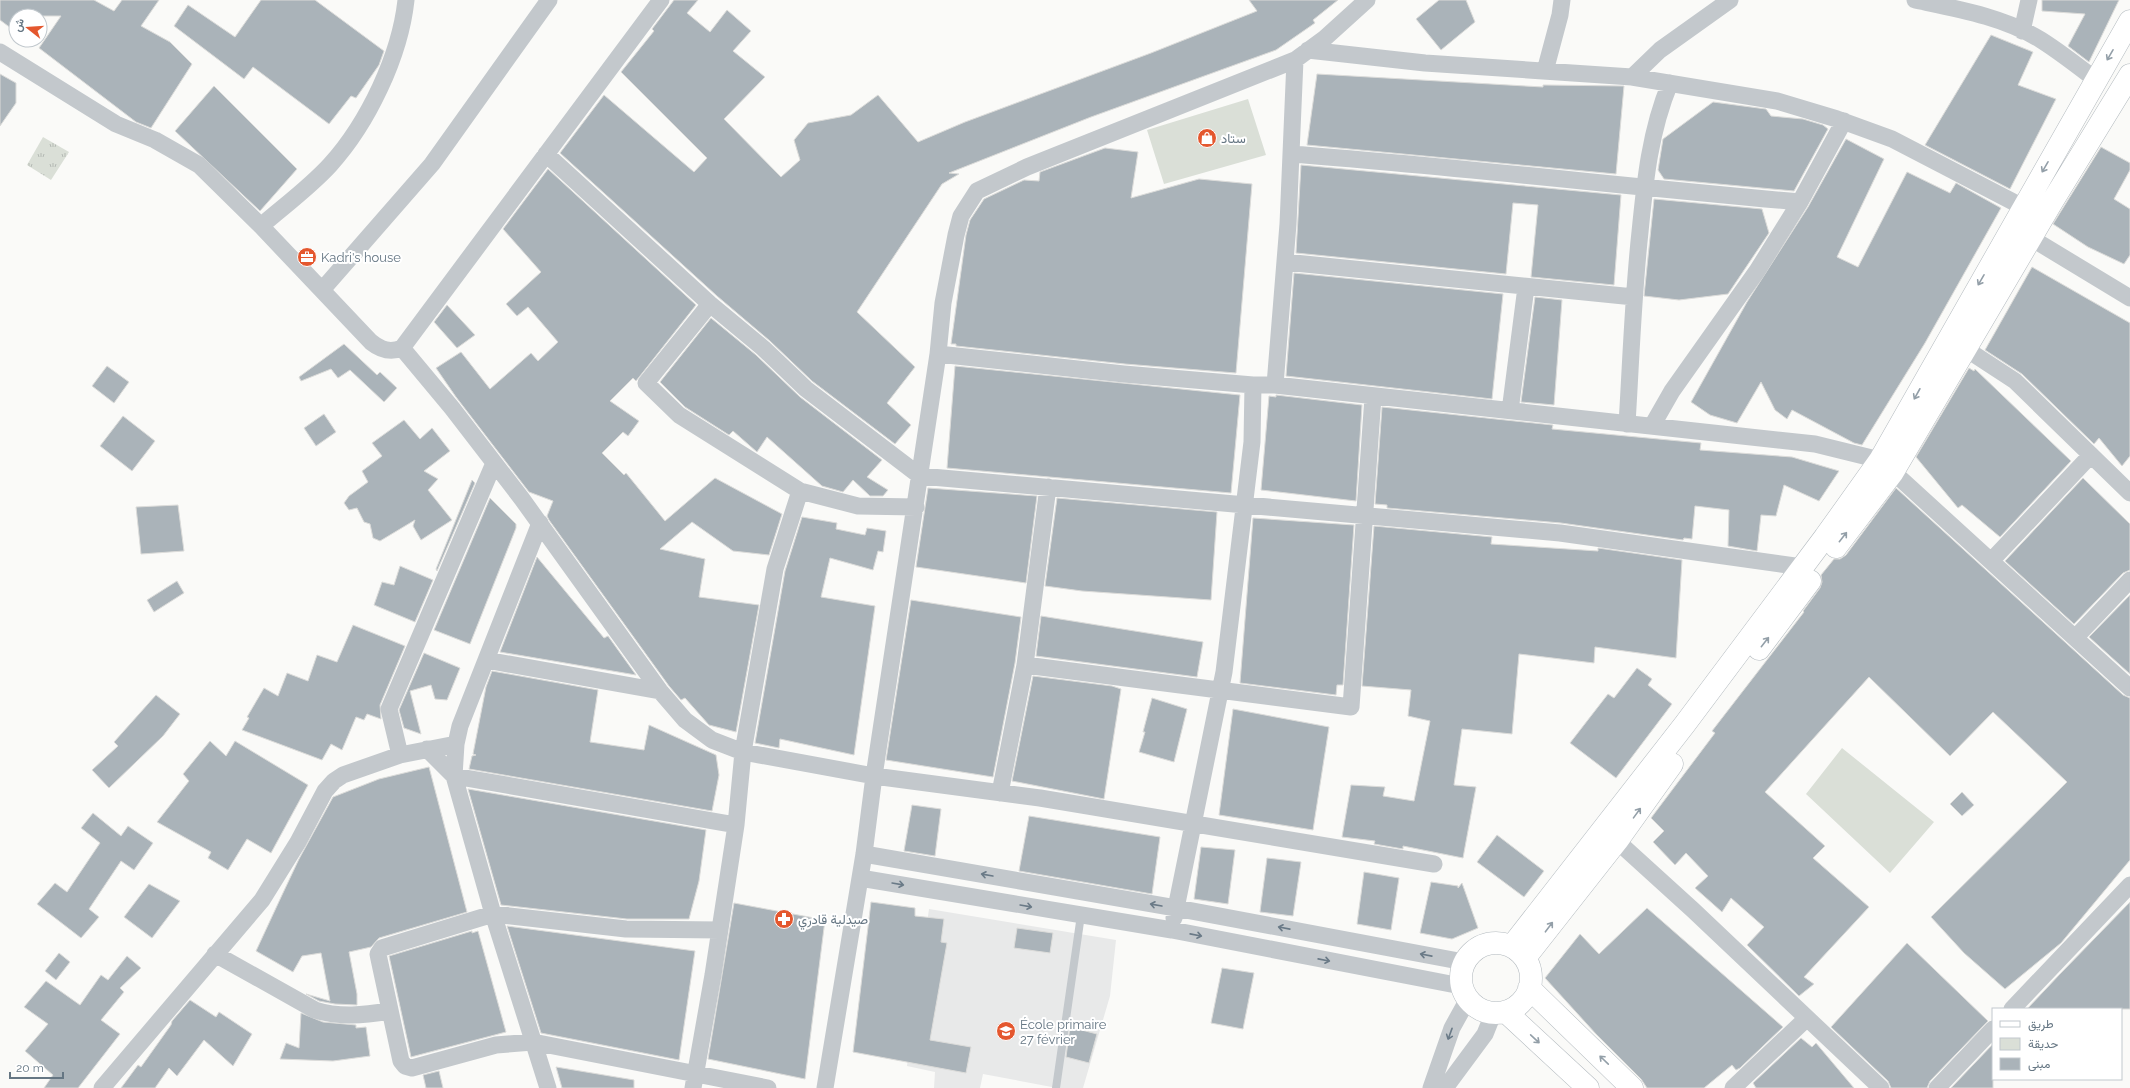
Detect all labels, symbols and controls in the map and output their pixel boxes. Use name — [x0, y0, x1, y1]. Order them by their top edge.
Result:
north arrow — [8, 8, 48, 48]
text: ش — [11, 17, 27, 33]
one-way arrow — [2106, 49, 2114, 61]
shop icon: ستاد — [1196, 127, 1218, 149]
place label: ستاد — [1221, 131, 1246, 146]
one-way arrow — [2041, 161, 2049, 173]
office icon: Kadri's house — [296, 246, 318, 268]
place label: Kadri's house — [321, 250, 401, 265]
one-way arrow — [1977, 274, 1985, 286]
one-way arrow — [1913, 387, 1921, 399]
one-way arrow — [1839, 532, 1847, 543]
one-way arrow — [1761, 636, 1770, 647]
one-way arrow — [1633, 807, 1641, 818]
one-way arrow — [981, 871, 994, 879]
one-way arrow — [891, 881, 904, 889]
one-way arrow — [1150, 901, 1163, 909]
one-way arrow — [1019, 902, 1032, 910]
pharmacy icon: صيدلية قادري — [773, 908, 795, 930]
place label: صيدلية قادري — [798, 912, 868, 930]
one-way arrow — [1545, 921, 1553, 932]
one-way arrow — [1278, 924, 1291, 932]
one-way arrow — [1189, 931, 1202, 939]
one-way arrow — [1420, 950, 1433, 958]
one-way arrow — [1317, 956, 1330, 964]
legend — [1992, 1008, 2122, 1080]
place label: École primaire 27 février — [1020, 1017, 1107, 1047]
text: طريق — [2028, 1017, 2054, 1032]
school or university icon: École primaire 27 février — [995, 1020, 1017, 1042]
one-way arrow — [1446, 1027, 1453, 1040]
one-way arrow — [1530, 1034, 1540, 1044]
text: حديقة — [2028, 1037, 2058, 1051]
scale bar — [10, 1054, 63, 1080]
one-way arrow — [1599, 1056, 1609, 1065]
text: مبنى — [2028, 1057, 2050, 1072]
text: 20 m — [16, 1061, 44, 1075]

